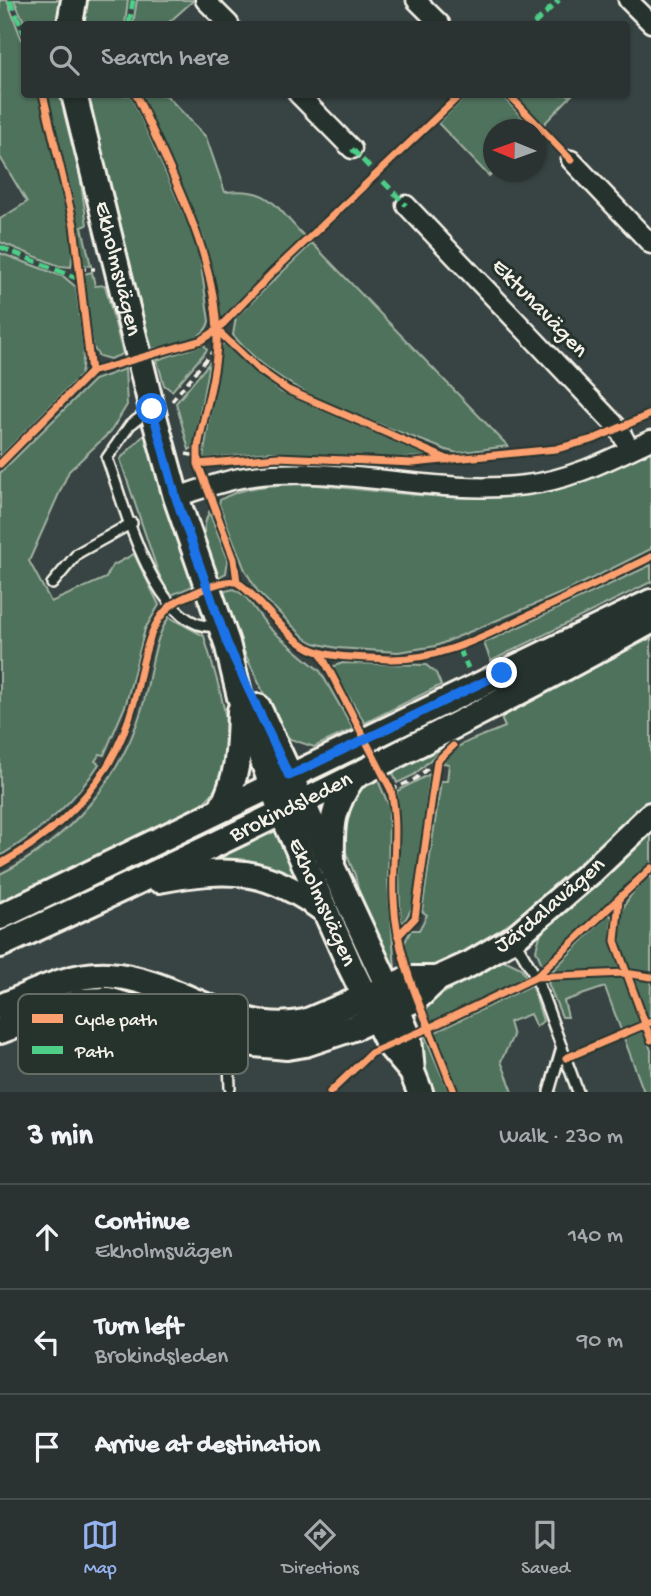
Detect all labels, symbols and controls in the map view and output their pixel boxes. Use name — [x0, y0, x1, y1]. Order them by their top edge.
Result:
search box — [21, 21, 630, 98]
icon: search — [45, 41, 83, 79]
text: Search here — [101, 44, 229, 75]
north arrow — [483, 119, 546, 182]
street label: Ekholmsvägen — [88, 199, 147, 339]
street label: Ektunavägen — [485, 254, 593, 364]
route start — [136, 393, 167, 424]
route end — [486, 657, 517, 688]
street label: Brokindsleden — [225, 766, 357, 849]
street label: Ekholmsvägen — [281, 834, 362, 971]
street label: Järdalavägen — [490, 852, 611, 960]
legend — [18, 994, 248, 1074]
text: Cycle path — [75, 1010, 157, 1033]
text: Path — [74, 1042, 114, 1065]
text: 3 min — [28, 1120, 93, 1155]
text: Walk · 230 m — [499, 1124, 623, 1151]
text: Continue — [95, 1208, 189, 1239]
icon: ahead — [28, 1218, 66, 1256]
text: 140 m — [568, 1223, 623, 1250]
text: Ekholmsvägen — [95, 1239, 233, 1266]
text: Turn left — [95, 1313, 183, 1344]
icon: left — [28, 1323, 66, 1361]
text: 90 m — [577, 1328, 623, 1355]
text: Brokindsleden — [95, 1344, 228, 1371]
icon: arrive — [28, 1428, 66, 1466]
text: Arrive at destination — [95, 1431, 320, 1462]
tab: Map — [81, 1516, 119, 1581]
tab: Directions — [282, 1516, 359, 1581]
tab: Saved — [521, 1516, 570, 1581]

